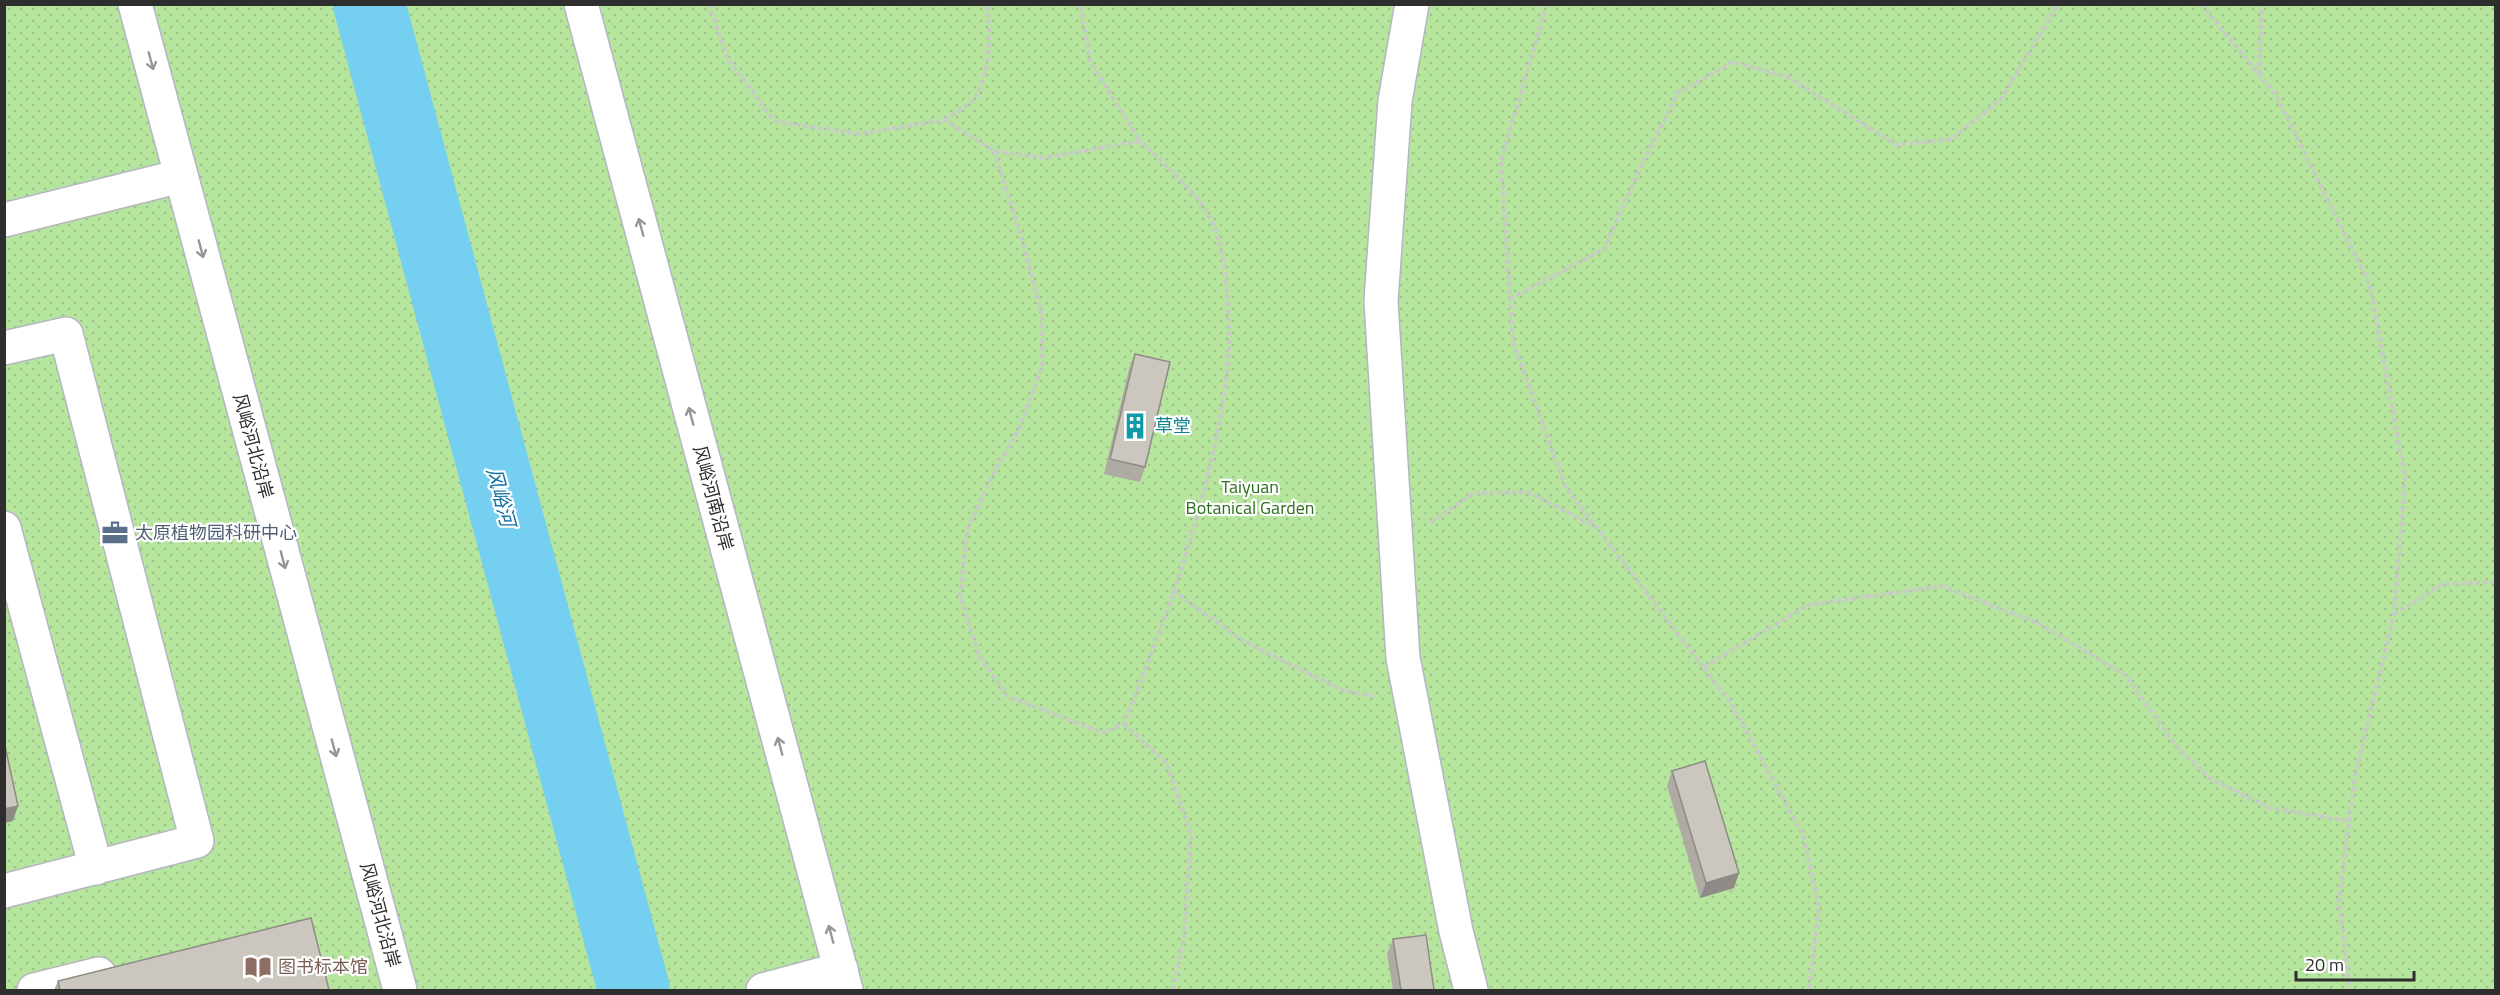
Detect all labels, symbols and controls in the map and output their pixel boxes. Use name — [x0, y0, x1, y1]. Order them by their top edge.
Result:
one-way arrow — [145, 51, 157, 70]
one-way arrow — [634, 218, 646, 237]
one-way arrow — [195, 240, 207, 259]
street label: 风峪河北沿岸 — [226, 390, 280, 502]
one-way arrow — [685, 406, 696, 425]
building icon: 草堂 — [1120, 411, 1150, 441]
place label: 草堂 — [1155, 412, 1191, 439]
street label: 风峪河南沿岸 — [686, 442, 740, 554]
water label: 风峪河 — [479, 464, 525, 534]
park label: Taiyuan Botanical Garden — [1186, 473, 1314, 521]
office icon: 太原植物园科研中心 — [100, 518, 130, 548]
place label: 太原植物园科研中心 — [135, 519, 297, 546]
one-way arrow — [278, 550, 290, 569]
one-way arrow — [774, 737, 785, 756]
one-way arrow — [329, 738, 341, 757]
street label: 风峪河北沿岸 — [353, 859, 407, 971]
one-way arrow — [825, 925, 836, 944]
scale bar — [2296, 944, 2414, 982]
text: 20 m — [2305, 951, 2344, 978]
library icon: 图书标本馆 — [243, 952, 273, 982]
place label: 图书标本馆 — [278, 953, 368, 980]

